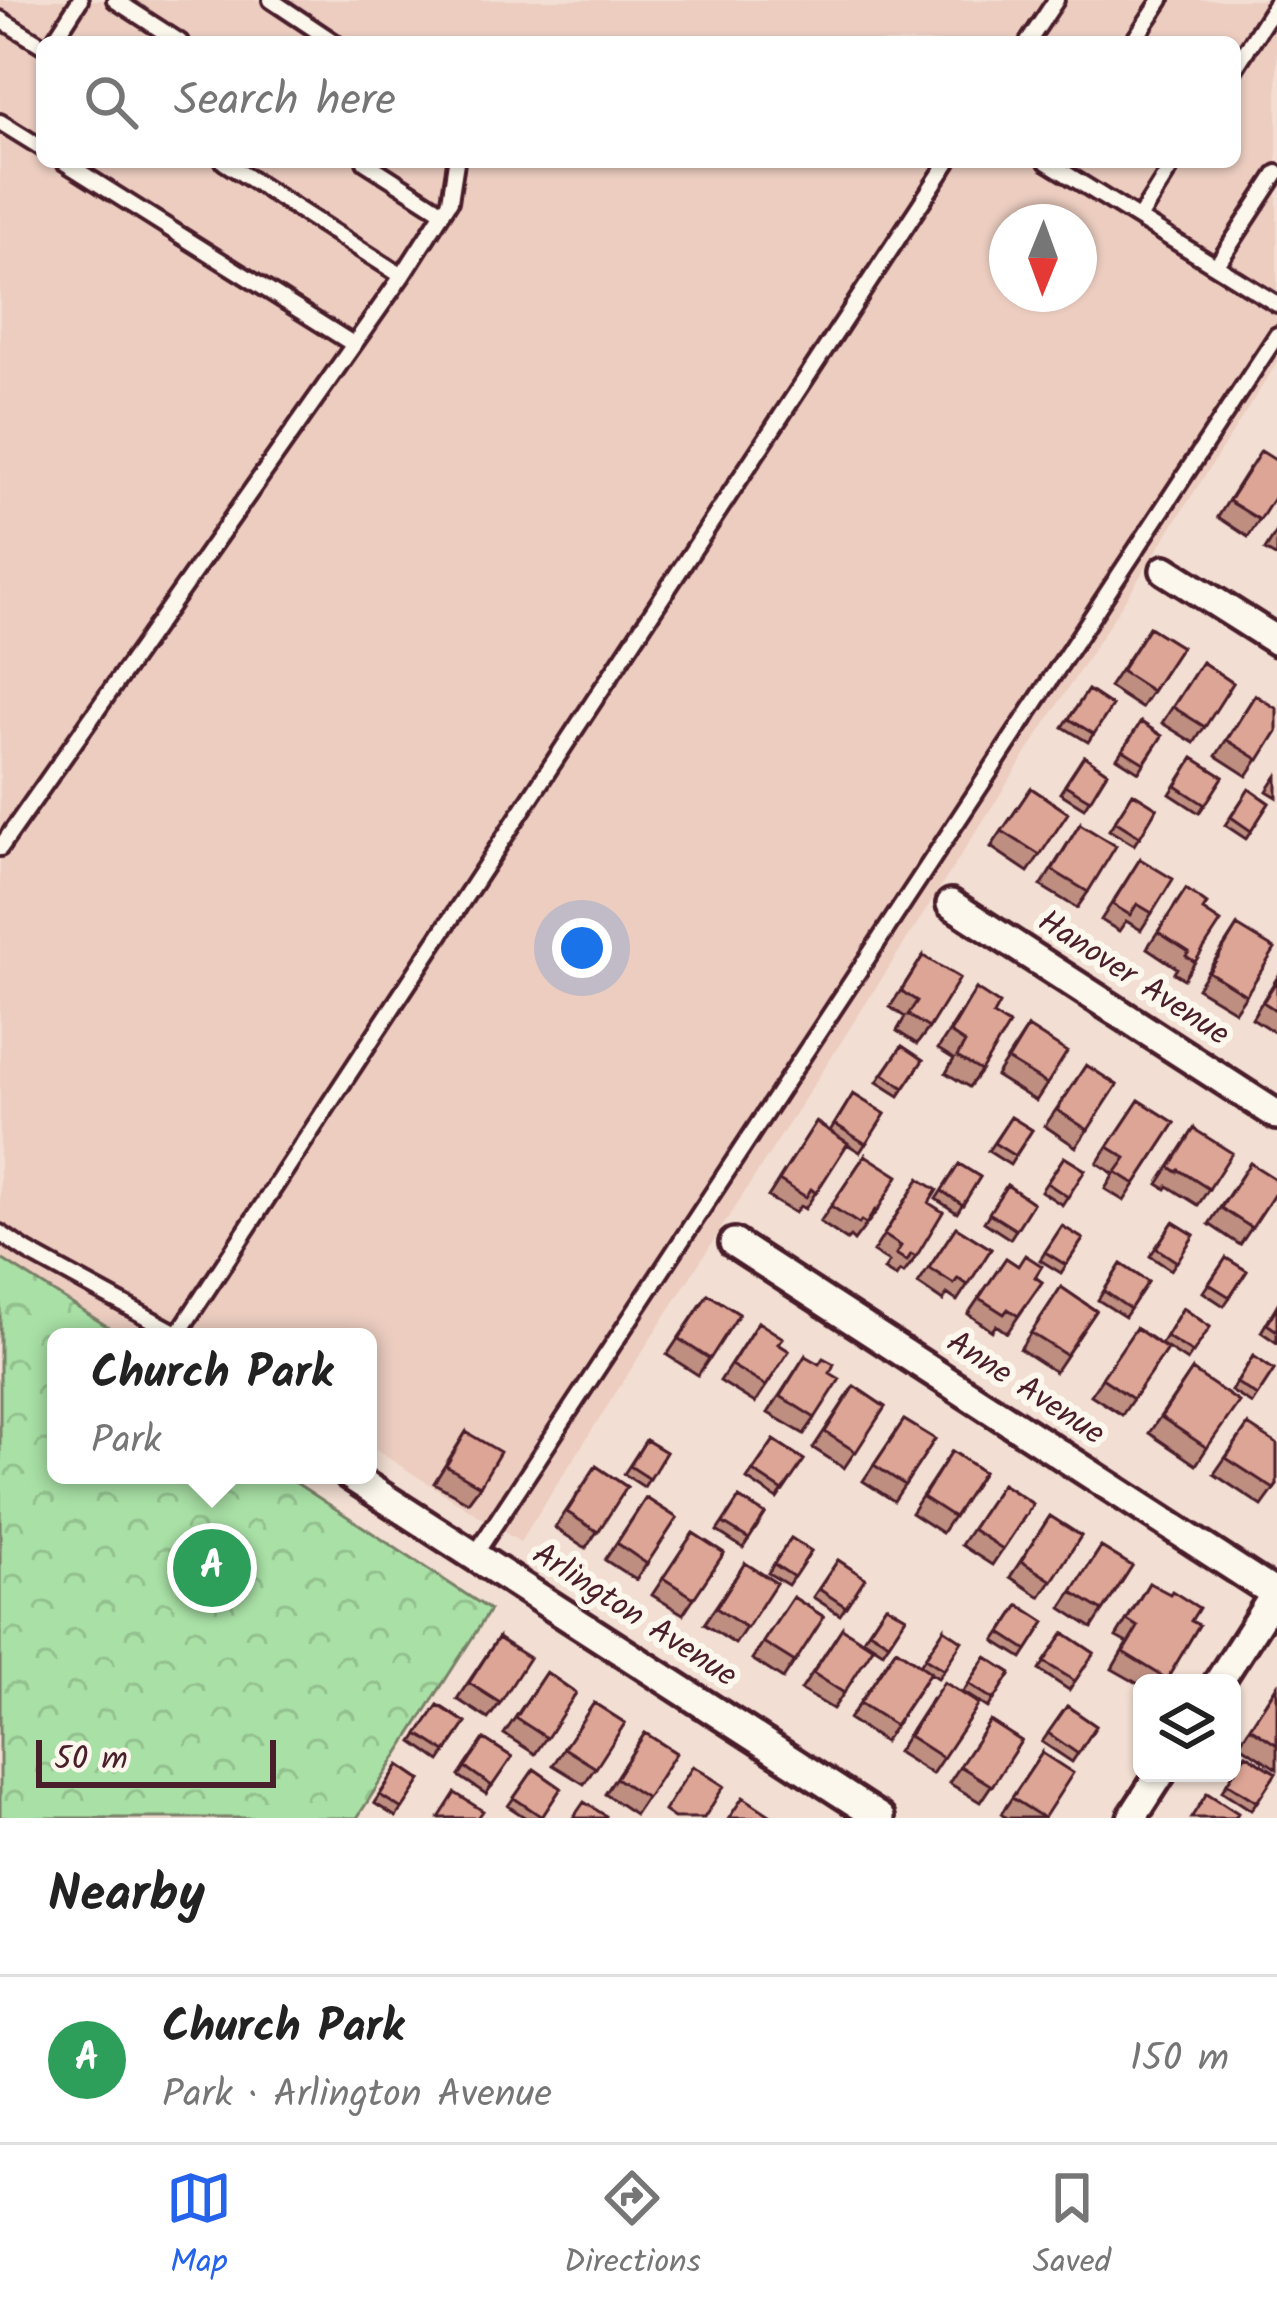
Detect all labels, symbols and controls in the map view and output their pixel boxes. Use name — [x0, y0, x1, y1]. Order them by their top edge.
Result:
search box — [36, 36, 1241, 168]
text: Search here — [174, 66, 396, 138]
icon: search — [78, 69, 144, 135]
north arrow — [989, 204, 1097, 312]
street label: Hanover Avenue — [1026, 897, 1240, 1061]
your location — [552, 918, 612, 978]
street label: Anne Avenue — [935, 1318, 1115, 1460]
popup — [47, 1328, 377, 1484]
text: Church Park — [91, 1339, 333, 1411]
text: Park — [91, 1411, 162, 1473]
pin: A — [173, 1523, 251, 1613]
street label: Arlington Avenue — [521, 1530, 747, 1703]
map controls — [1133, 1674, 1241, 1782]
button: layers — [1133, 1674, 1241, 1782]
scale bar — [36, 1734, 276, 1787]
text: 50 m — [54, 1734, 128, 1787]
text: Nearby — [48, 1856, 205, 1937]
text: Church Park — [162, 1993, 404, 2065]
text: A — [75, 2029, 99, 2091]
text: 150 m — [1130, 2029, 1229, 2091]
text: Park · Arlington Avenue — [162, 2065, 552, 2127]
tab: Map — [166, 2165, 232, 2290]
tab: Directions — [564, 2165, 701, 2290]
tab: Saved — [1033, 2165, 1111, 2290]

